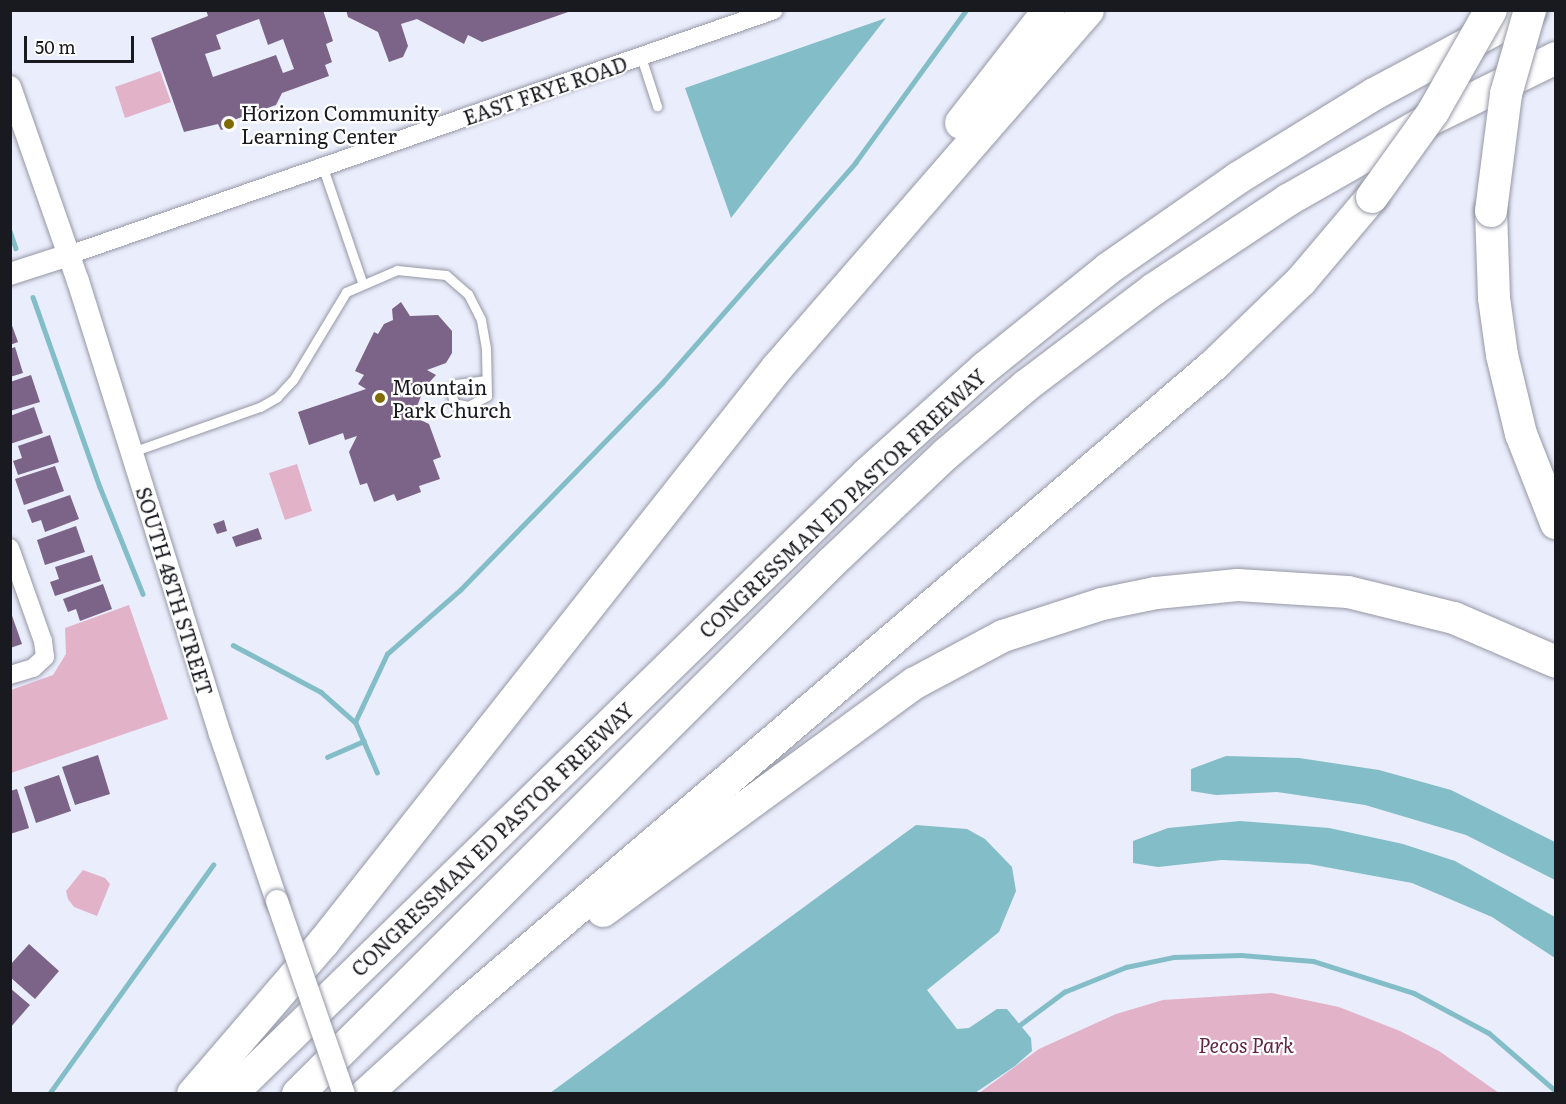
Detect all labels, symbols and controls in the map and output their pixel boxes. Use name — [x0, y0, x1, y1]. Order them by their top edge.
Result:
scale bar — [27, 24, 136, 62]
text: 50 m — [35, 33, 76, 60]
street label: EAST FRYE ROAD — [460, 51, 630, 129]
place label: Horizon Community Learning Center — [241, 100, 439, 147]
marker: Horizon Community Learning Center — [222, 117, 236, 131]
street label: CONGRESSMAN ED PASTOR FREEWAY — [694, 364, 990, 642]
place label: Mountain Park Church — [392, 374, 511, 421]
marker: Mountain Park Church — [373, 391, 387, 405]
street label: SOUTH 48TH STREET — [132, 484, 218, 698]
street label: CONGRESSMAN ED PASTOR FREEWAY — [346, 697, 638, 981]
park label: Pecos Park — [1198, 1032, 1294, 1056]

